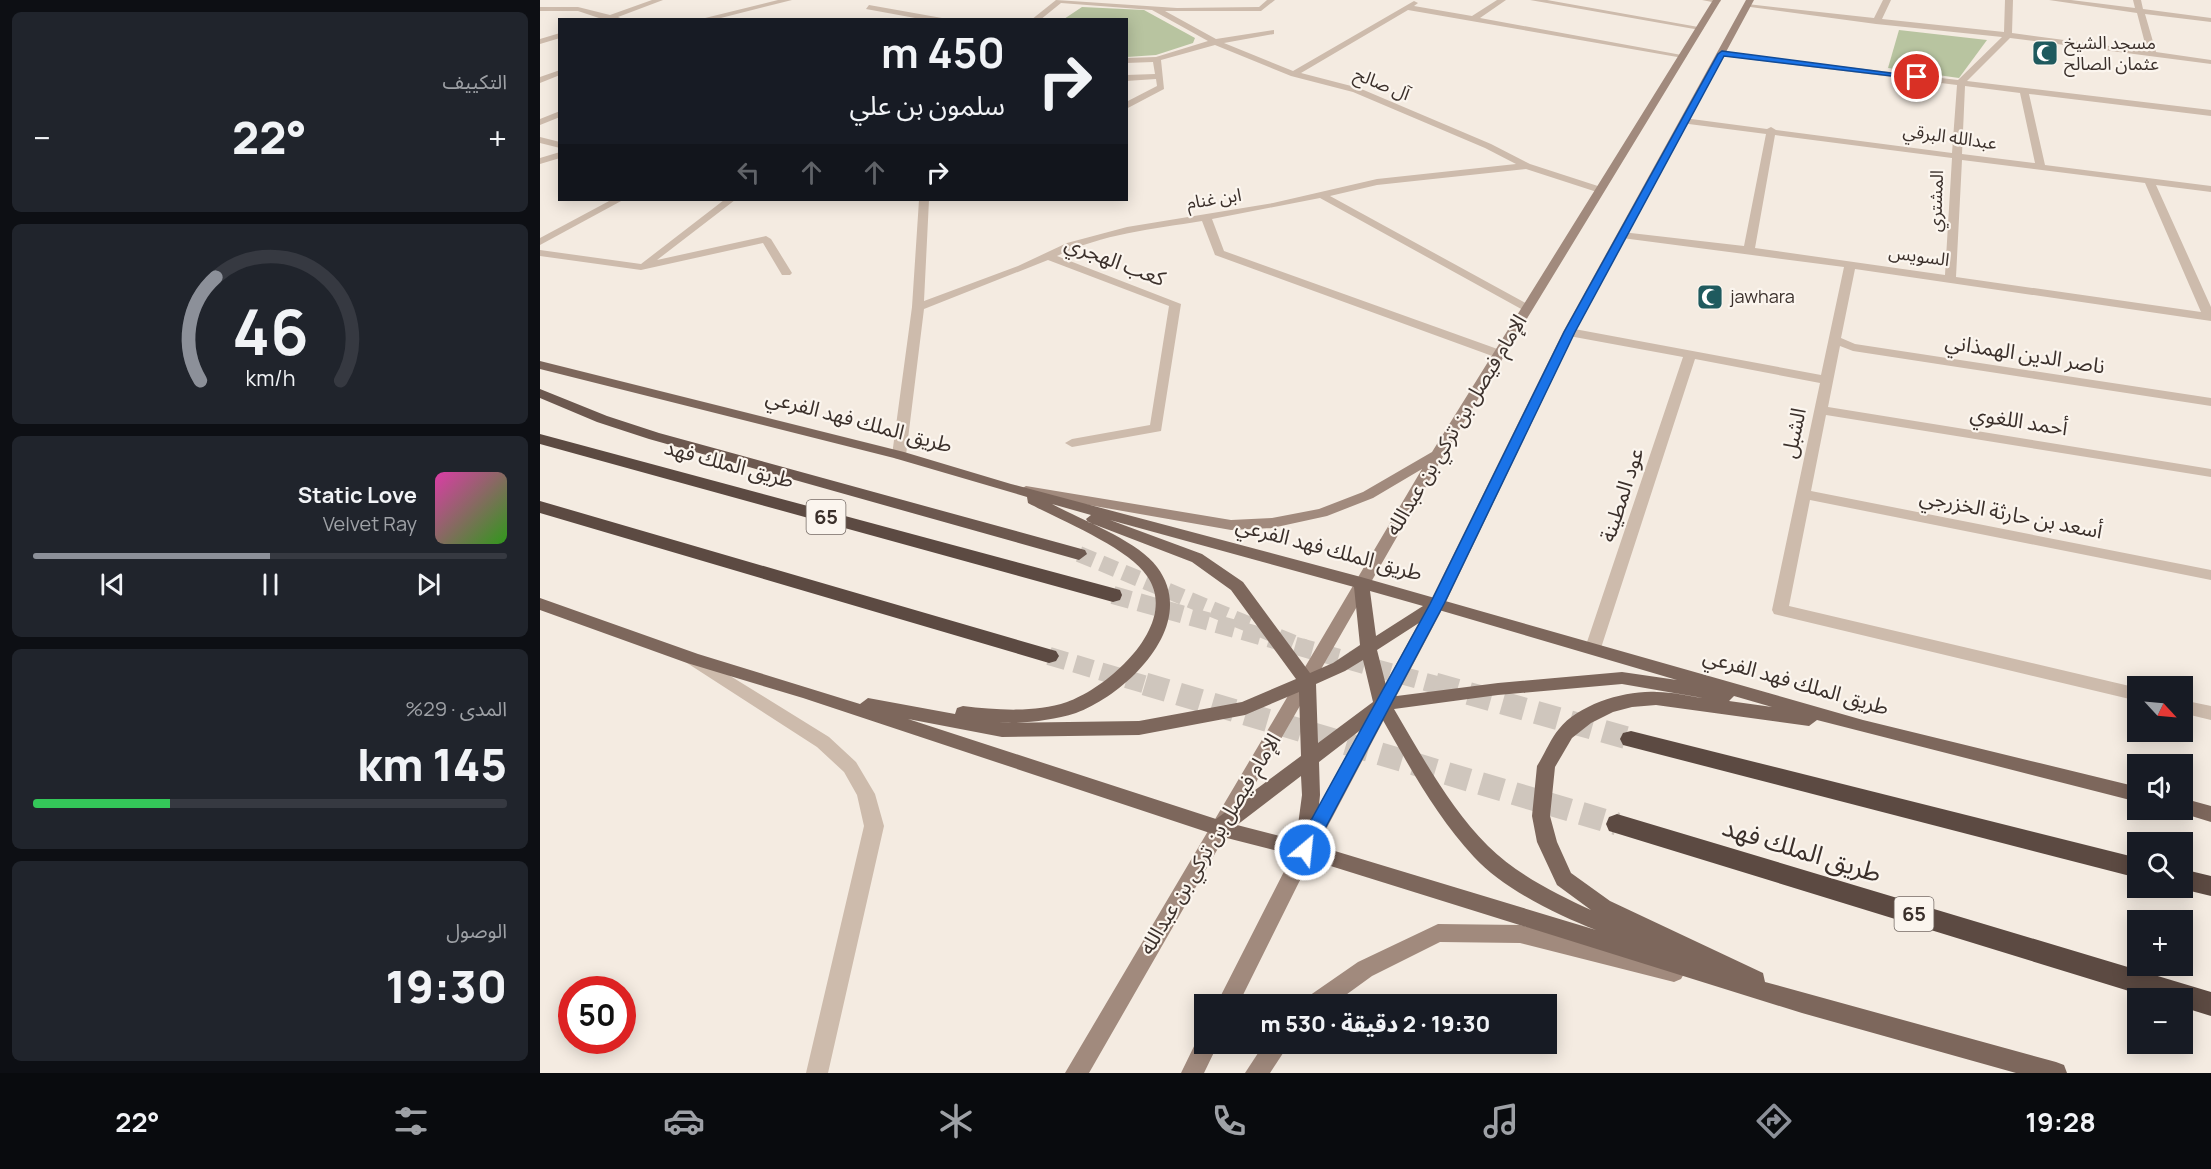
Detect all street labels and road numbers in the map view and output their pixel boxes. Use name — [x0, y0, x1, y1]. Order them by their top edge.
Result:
street label: آل صالح — [1350, 61, 1415, 107]
street label: عبدالله البرقي — [1901, 118, 1999, 157]
street label: المشتري — [1922, 169, 1950, 233]
street label: ابن غنام — [1185, 182, 1243, 217]
street label: كعب الهجري — [1060, 228, 1170, 295]
street label: السويس — [1887, 239, 1951, 271]
street label: الإمام فيصل بن تركي بن عبدالله — [1378, 309, 1535, 542]
street label: ناصر الدين الهمذاني — [1943, 327, 2107, 382]
street label: طريق الملك فهد الفرعي — [762, 382, 956, 461]
street label: أحمد اللغوي — [1968, 398, 2070, 444]
street label: الشبل — [1774, 405, 1812, 461]
street label: طريق الملك فهد — [661, 432, 797, 494]
street label: عود المطينة — [1593, 444, 1649, 545]
street label: أسعد بن حارثة الخزرجي — [1917, 482, 2105, 547]
road number: 65 — [806, 500, 846, 534]
street label: طريق الملك فهد الفرعي — [1232, 510, 1426, 589]
street label: طريق الملك فهد الفرعي — [1699, 641, 1892, 724]
street label: الإمام فيصل بن تركي بن عبدالله — [1132, 728, 1289, 961]
street label: طريق الملك فهد — [1718, 808, 1886, 890]
road number: 65 — [1894, 897, 1934, 931]

